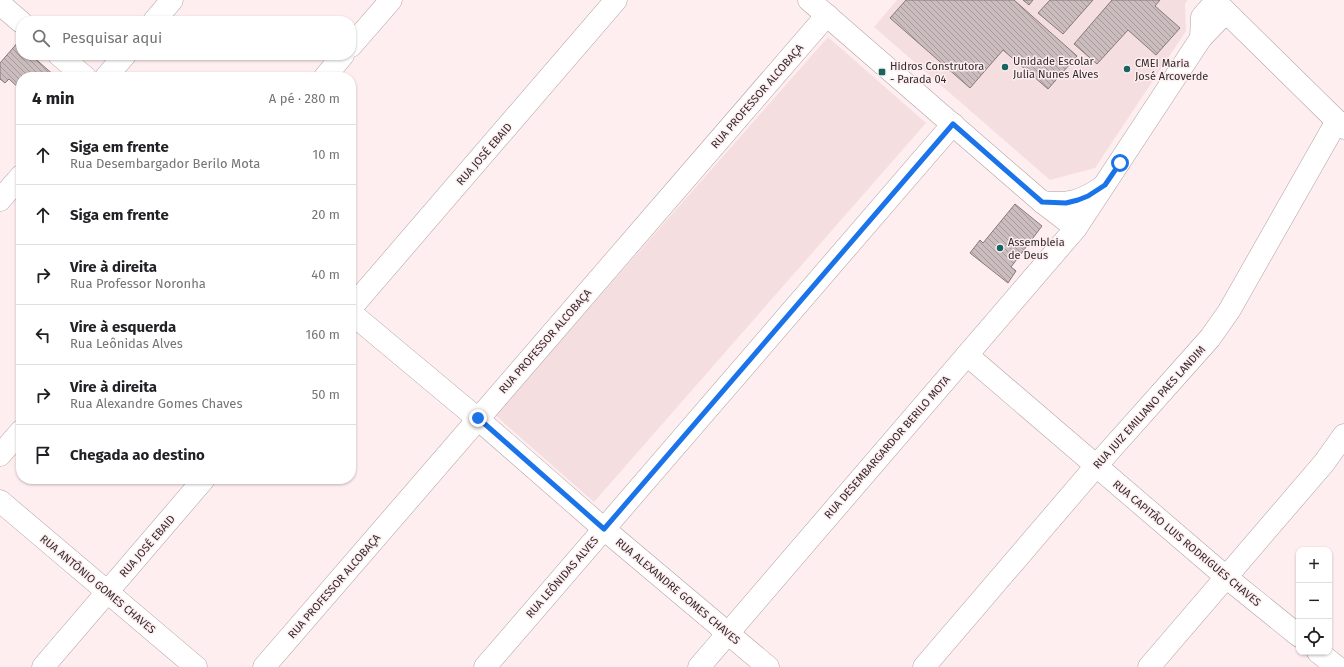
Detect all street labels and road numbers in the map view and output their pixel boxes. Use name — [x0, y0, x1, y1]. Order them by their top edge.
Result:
street label: RUA PROFESSOR ALCOBAÇA — [709, 41, 807, 151]
street label: RUA JOSÉ EBAID — [453, 120, 515, 188]
street label: RUA PROFESSOR ALCOBAÇA — [497, 286, 595, 396]
street label: RUA JUIZ EMILIANO PAES LANDIM — [1091, 343, 1208, 472]
street label: RUA DESEMBARGARDOR BERILO MOTA — [822, 373, 953, 521]
street label: RUA CAPITÃO LUIS RODRIGUES CHAVES — [1110, 478, 1263, 609]
street label: RUA JOSÉ EBAID — [116, 512, 178, 580]
street label: RUA PROFESSOR ALCOBAÇA — [286, 531, 384, 641]
street label: RUA ANTÔNIO GOMES CHAVES — [37, 532, 159, 636]
street label: RUA LEÔNIDAS ALVES — [523, 533, 601, 621]
street label: RUA ALEXANDRE GOMES CHAVES — [613, 536, 742, 647]

